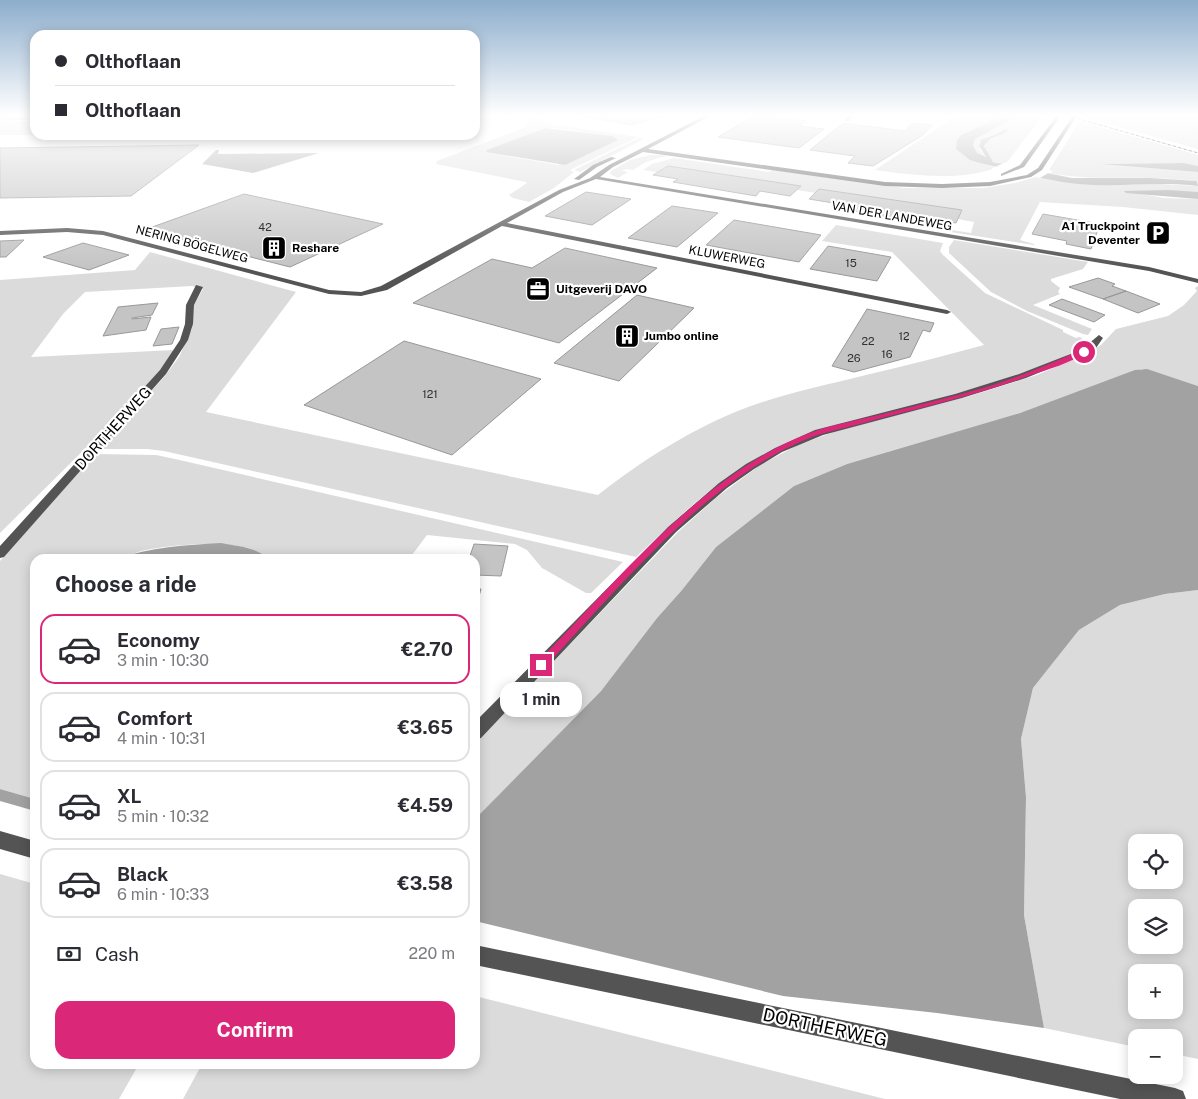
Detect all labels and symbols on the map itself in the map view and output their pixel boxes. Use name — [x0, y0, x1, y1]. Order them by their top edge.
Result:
street label: VAN DER LANDEWEG — [831, 198, 953, 234]
place label: A1 Truckpoint Deventer — [1061, 219, 1140, 247]
parking icon: A1 Truckpoint Deventer — [1145, 220, 1171, 246]
house number: 42 — [258, 221, 272, 233]
street label: NERING BÖGELWEG — [134, 222, 250, 266]
building icon: Reshare — [261, 235, 287, 261]
place label: Reshare — [292, 241, 339, 255]
street label: KLUWERWEG — [688, 243, 766, 271]
house number: 15 — [845, 257, 857, 269]
office icon: Uitgeverij DAVO — [525, 276, 551, 302]
place label: Uitgeverij DAVO — [556, 282, 647, 296]
building icon: Jumbo online — [614, 323, 640, 349]
place label: Jumbo online — [644, 329, 719, 343]
house number: 12 — [898, 330, 910, 342]
house number: 22 — [861, 335, 875, 347]
route start — [1073, 341, 1095, 363]
house number: 16 — [881, 348, 893, 360]
house number: 26 — [847, 352, 861, 364]
street label: DORTHERWEG — [71, 383, 155, 473]
house number: 121 — [422, 388, 438, 400]
route end — [530, 654, 552, 676]
callout: 1 min — [500, 682, 582, 718]
street label: DORTHERWEG — [761, 1004, 889, 1050]

